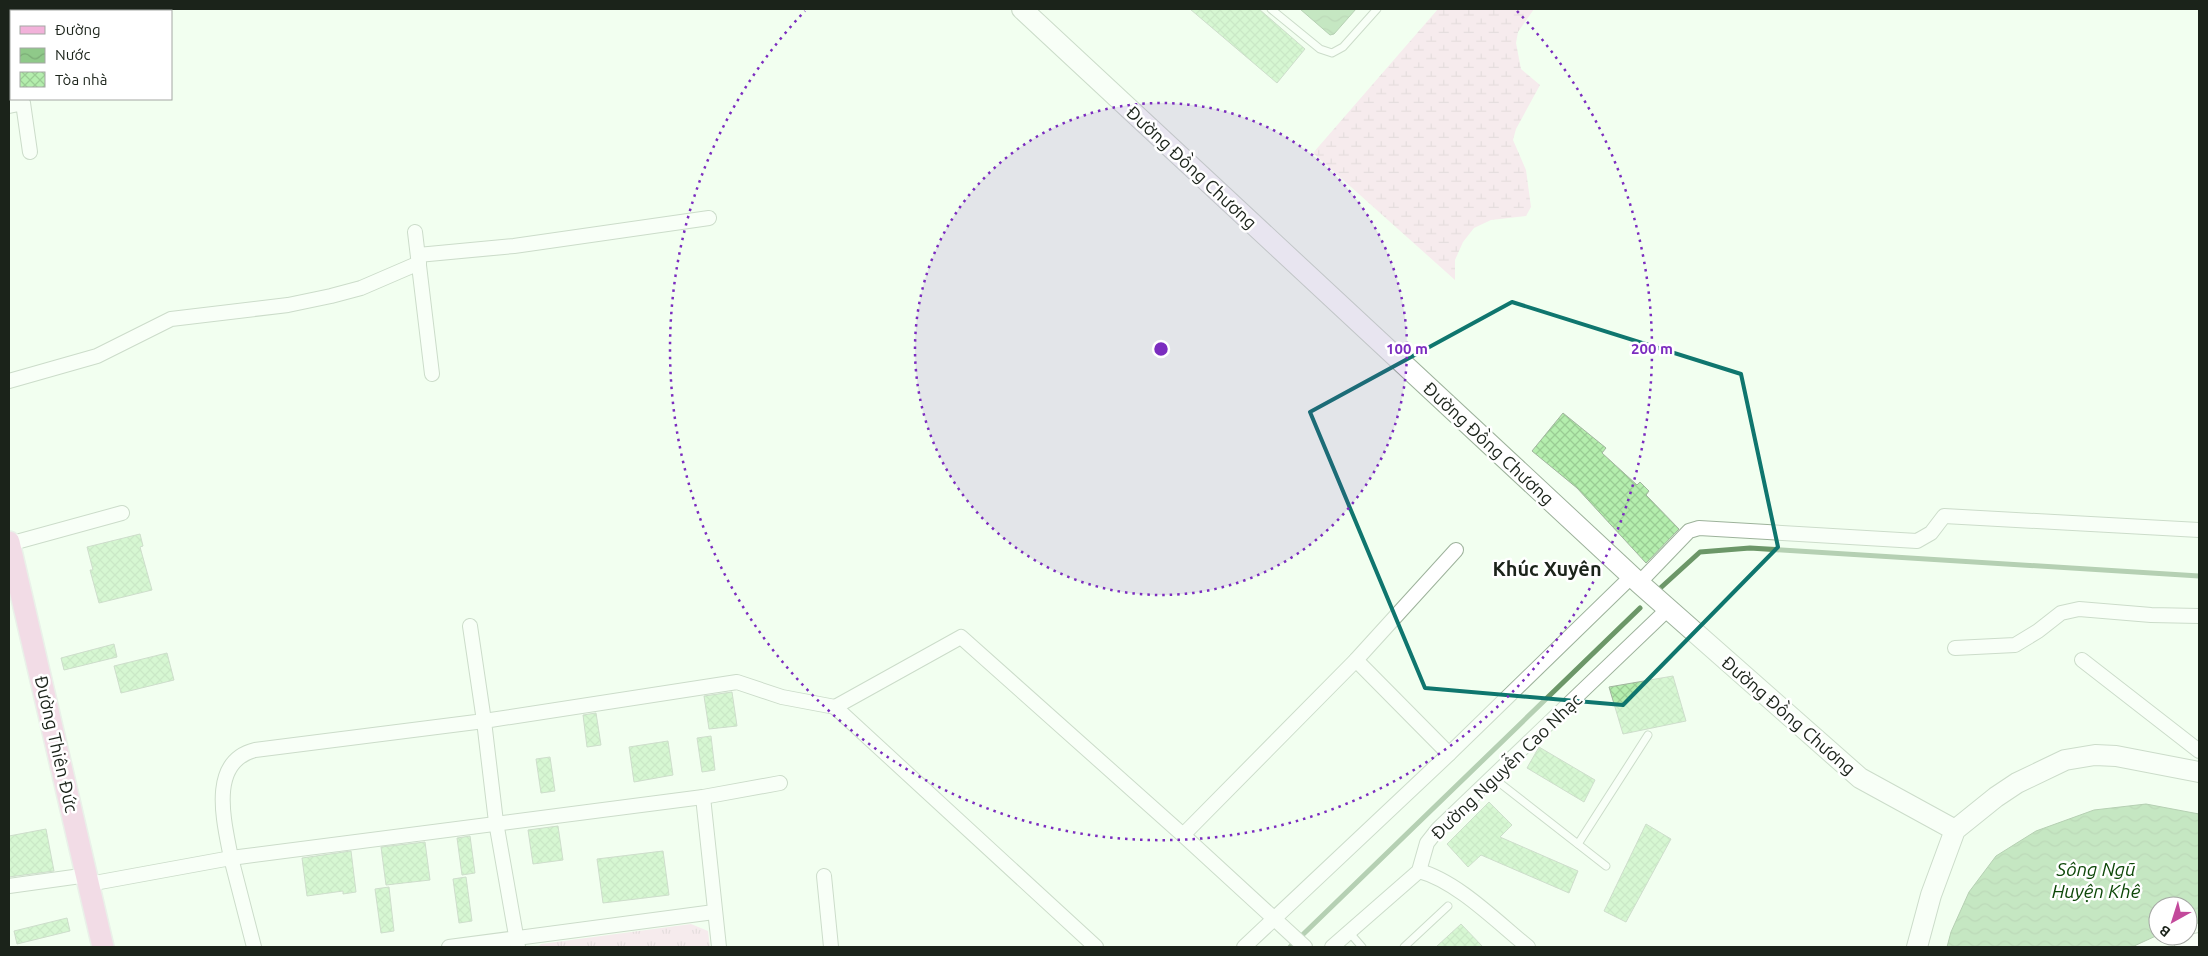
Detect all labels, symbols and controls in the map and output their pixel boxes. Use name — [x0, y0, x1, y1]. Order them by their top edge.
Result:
legend — [10, 10, 172, 100]
text: Đường — [55, 21, 101, 38]
text: Nước — [55, 46, 90, 63]
text: Tòa nhà — [55, 71, 107, 88]
street label: Đường Đồng Chương — [1123, 100, 1263, 232]
centre of rings — [1152, 340, 1170, 358]
text: 100 m — [1386, 340, 1428, 357]
text: 200 m — [1631, 340, 1673, 357]
street label: Đường Đồng Chương — [1420, 376, 1560, 508]
district label: Khúc Xuyên — [1492, 557, 1602, 580]
street label: Đường Đồng Chương — [1718, 650, 1861, 778]
street label: Đường Thiên Đức — [32, 674, 82, 814]
street label: Đường Nguyễn Cao Nhạc — [1425, 687, 1585, 843]
water label: Sông Ngũ Huyện Khê — [2052, 858, 2141, 902]
north arrow — [2148, 896, 2198, 946]
text: B — [2156, 922, 2173, 940]

